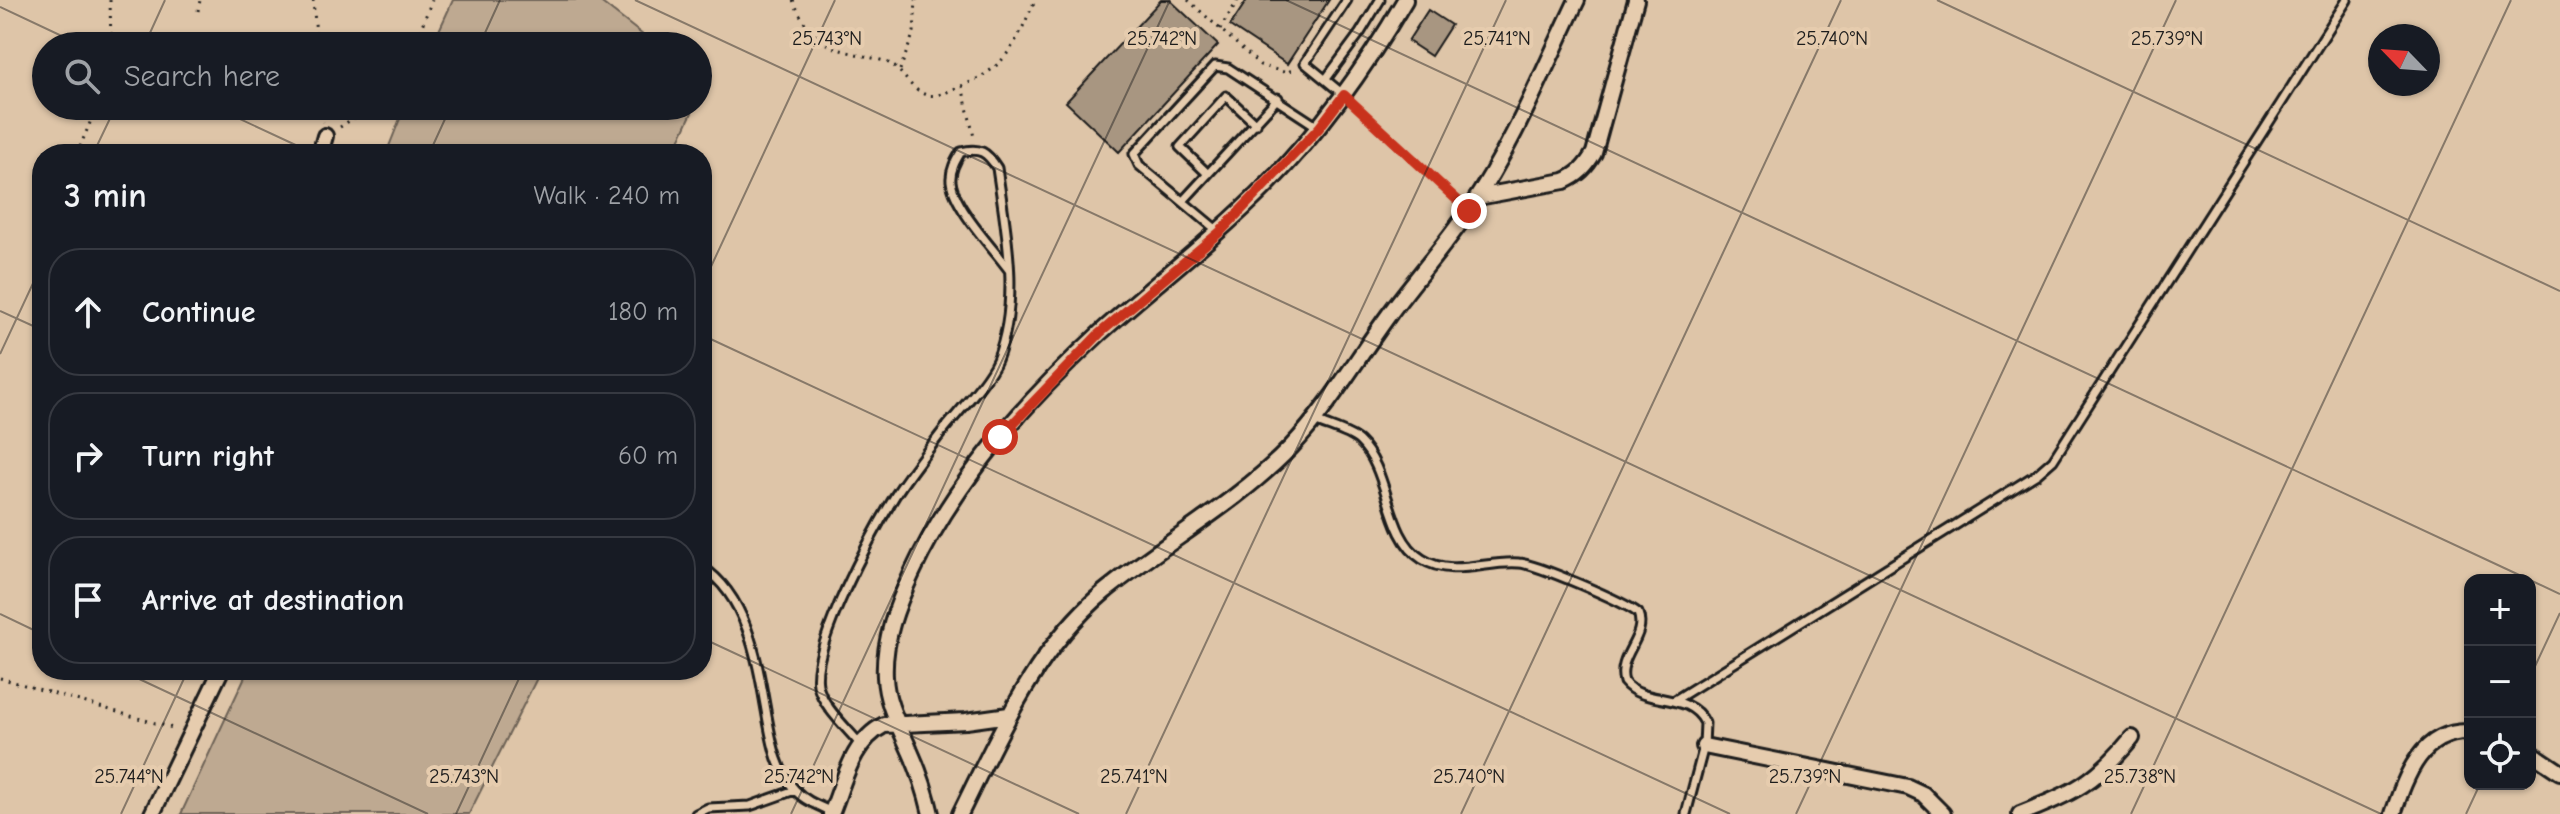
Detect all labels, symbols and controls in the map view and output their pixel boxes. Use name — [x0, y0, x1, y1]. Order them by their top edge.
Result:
north arrow — [2368, 24, 2440, 96]
text: 25.743°N — [792, 27, 862, 50]
text: 25.742°N — [1127, 27, 1197, 50]
text: 25.741°N — [1463, 27, 1531, 50]
text: 25.740°N — [1796, 27, 1868, 50]
text: 25.739°N — [2131, 27, 2203, 50]
search box — [32, 32, 712, 120]
icon: search — [60, 54, 104, 98]
text: Search here — [124, 59, 280, 94]
text: 3 min — [64, 176, 147, 216]
text: Walk · 240 m — [534, 181, 680, 211]
route end — [1451, 193, 1487, 229]
icon: ahead — [66, 290, 110, 334]
text: Continue — [142, 295, 256, 330]
text: 180 m — [608, 297, 678, 327]
route start — [982, 419, 1018, 455]
icon: right — [66, 434, 110, 478]
text: Turn right — [142, 439, 274, 474]
text: 60 m — [618, 441, 678, 471]
map controls — [2464, 574, 2536, 790]
button: + — [2464, 574, 2536, 646]
icon: arrive — [66, 578, 110, 622]
text: Arrive at destination — [142, 583, 404, 618]
button: − — [2464, 646, 2536, 718]
button: locate — [2464, 718, 2536, 790]
text: 25.744°N — [94, 765, 164, 788]
text: 25.743°N — [429, 765, 499, 788]
text: 25.742°N — [764, 765, 834, 788]
text: 25.741°N — [1100, 765, 1168, 788]
text: 25.740°N — [1433, 765, 1505, 788]
text: 25.739°N — [1769, 765, 1841, 788]
text: 25.738°N — [2104, 765, 2176, 788]

